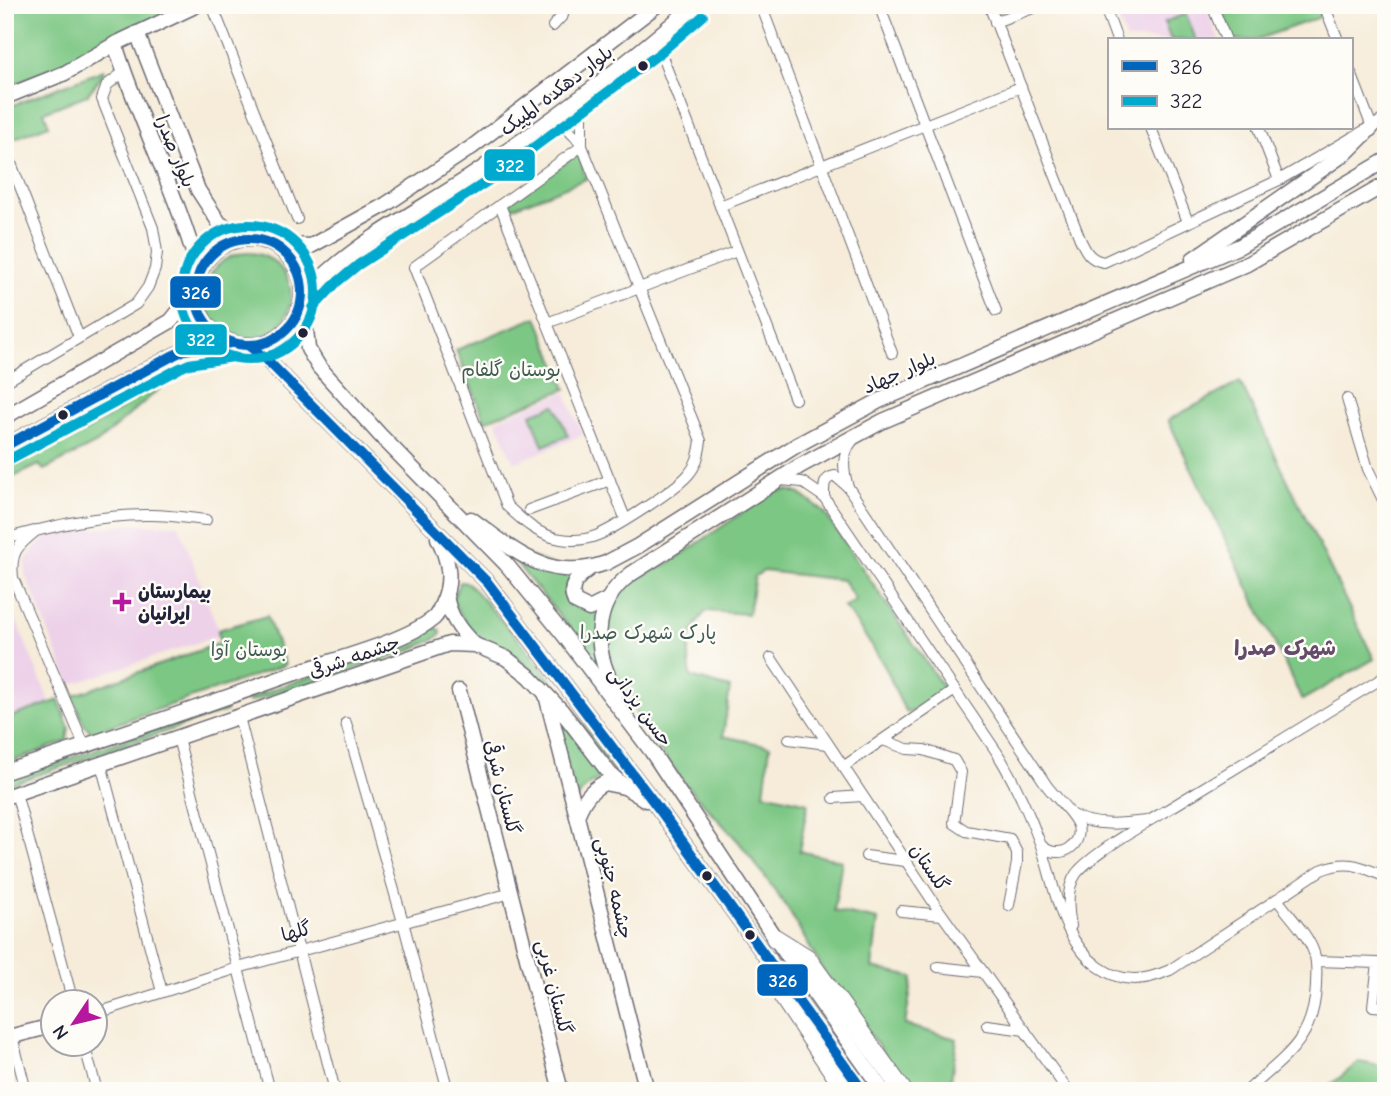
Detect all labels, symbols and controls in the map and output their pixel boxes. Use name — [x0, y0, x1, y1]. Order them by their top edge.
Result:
legend — [1108, 38, 1352, 130]
street label: بلوار دهکده المپیک — [496, 41, 618, 141]
text: 326 — [1170, 55, 1203, 79]
unlabelled marker — [636, 59, 650, 73]
text: 322 — [1170, 89, 1203, 113]
street label: بلوار صدرا — [151, 112, 200, 191]
line badge: 322 — [483, 148, 536, 182]
text: 322 — [496, 155, 524, 177]
line badge: 326 — [169, 275, 222, 309]
text: 326 — [182, 282, 210, 304]
line badge: 322 — [174, 323, 228, 356]
unlabelled marker — [296, 326, 310, 340]
text: 322 — [187, 329, 215, 351]
street label: بلوار جهاد — [860, 347, 939, 399]
park label: بوستان گلفام — [461, 359, 561, 384]
unlabelled marker — [56, 408, 70, 422]
place label: بیمارستان ایرانیان — [138, 581, 211, 625]
marker: بیمارستان ایرانیان — [112, 592, 132, 612]
park label: پارک شهرک صدرا — [580, 622, 716, 645]
street label: چشمه شرقی — [305, 629, 403, 684]
district label: شهرک صدرا — [1234, 636, 1336, 660]
park label: بوستان آوا — [211, 639, 287, 661]
street label: حسن یزدانی — [603, 662, 677, 752]
street label: گلستان شرقی — [480, 737, 526, 837]
street label: چشمه جنوبی — [590, 835, 637, 942]
street label: گلستان — [905, 839, 953, 896]
unlabelled marker — [700, 869, 714, 883]
street label: گلها — [279, 917, 314, 947]
unlabelled marker — [743, 928, 757, 942]
street label: گلستان غربی — [531, 938, 576, 1037]
line badge: 326 — [756, 963, 809, 997]
text: 326 — [769, 970, 797, 992]
north arrow — [38, 988, 108, 1058]
text: N — [48, 1021, 73, 1044]

